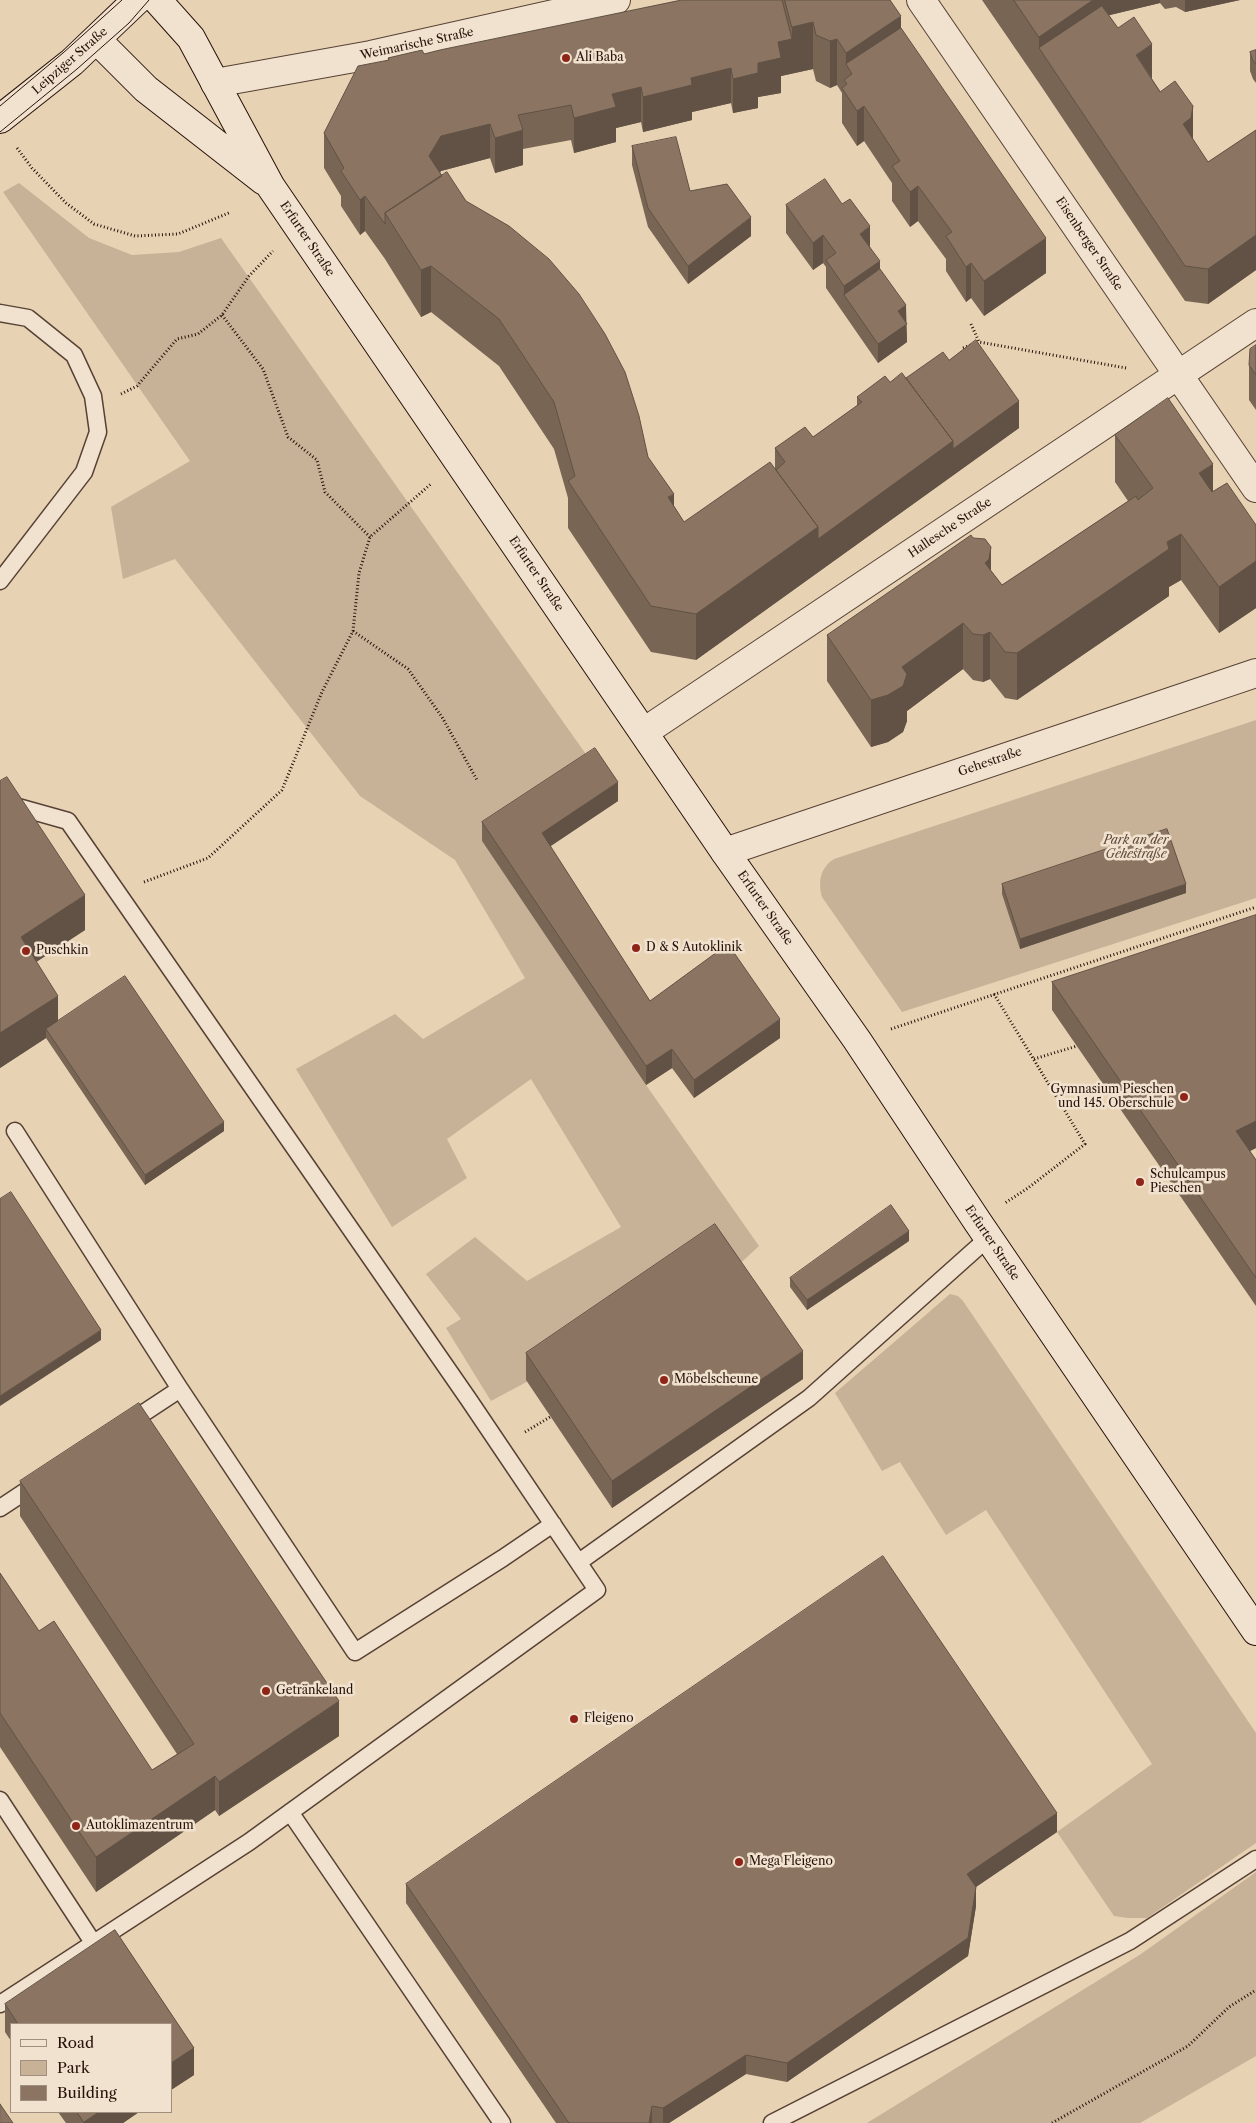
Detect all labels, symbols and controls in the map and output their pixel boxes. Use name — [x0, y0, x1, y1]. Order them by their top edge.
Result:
street label: Leipziger Straße — [30, 25, 110, 97]
street label: Weimarische Straße — [359, 25, 475, 63]
place label: Ali Baba — [576, 51, 624, 65]
marker: Ali Baba — [560, 52, 572, 64]
street label: Eisenberger Straße — [1052, 195, 1126, 293]
street label: Erfurter Straße — [277, 199, 337, 279]
street label: Hallesche Straße — [906, 495, 994, 561]
street label: Erfurter Straße — [506, 534, 566, 614]
street label: Gehestraße — [956, 744, 1024, 780]
park label: Park an der Gehestraße — [1103, 834, 1169, 862]
street label: Erfurter Straße — [734, 868, 796, 948]
place label: D & S Autoklinik — [646, 941, 742, 955]
marker: D & S Autoklinik — [630, 942, 642, 954]
place label: Puschkin — [36, 944, 88, 958]
marker: Puschkin — [20, 945, 32, 957]
place label: Gymnasium Pieschen und 145. Oberschule — [1050, 1083, 1174, 1111]
marker: Gymnasium Pieschen und 145. Oberschule — [1178, 1091, 1190, 1103]
place label: Schulcampus Pieschen — [1150, 1168, 1226, 1196]
marker: Schulcampus Pieschen — [1134, 1176, 1146, 1188]
street label: Erfurter Straße — [962, 1203, 1022, 1283]
place label: Möbelscheune — [674, 1373, 758, 1387]
marker: Möbelscheune — [658, 1374, 670, 1386]
place label: Getränkeland — [276, 1684, 353, 1698]
marker: Getränkeland — [260, 1685, 272, 1697]
place label: Fleigeno — [584, 1712, 634, 1726]
marker: Fleigeno — [568, 1713, 580, 1725]
place label: Autoklimazentrum — [86, 1819, 194, 1833]
marker: Autoklimazentrum — [70, 1820, 82, 1832]
place label: Mega Fleigeno — [749, 1855, 833, 1869]
marker: Mega Fleigeno — [733, 1856, 745, 1868]
legend — [10, 2023, 172, 2113]
text: Road — [57, 2033, 94, 2052]
text: Park — [57, 2058, 90, 2077]
text: Building — [57, 2083, 117, 2102]

